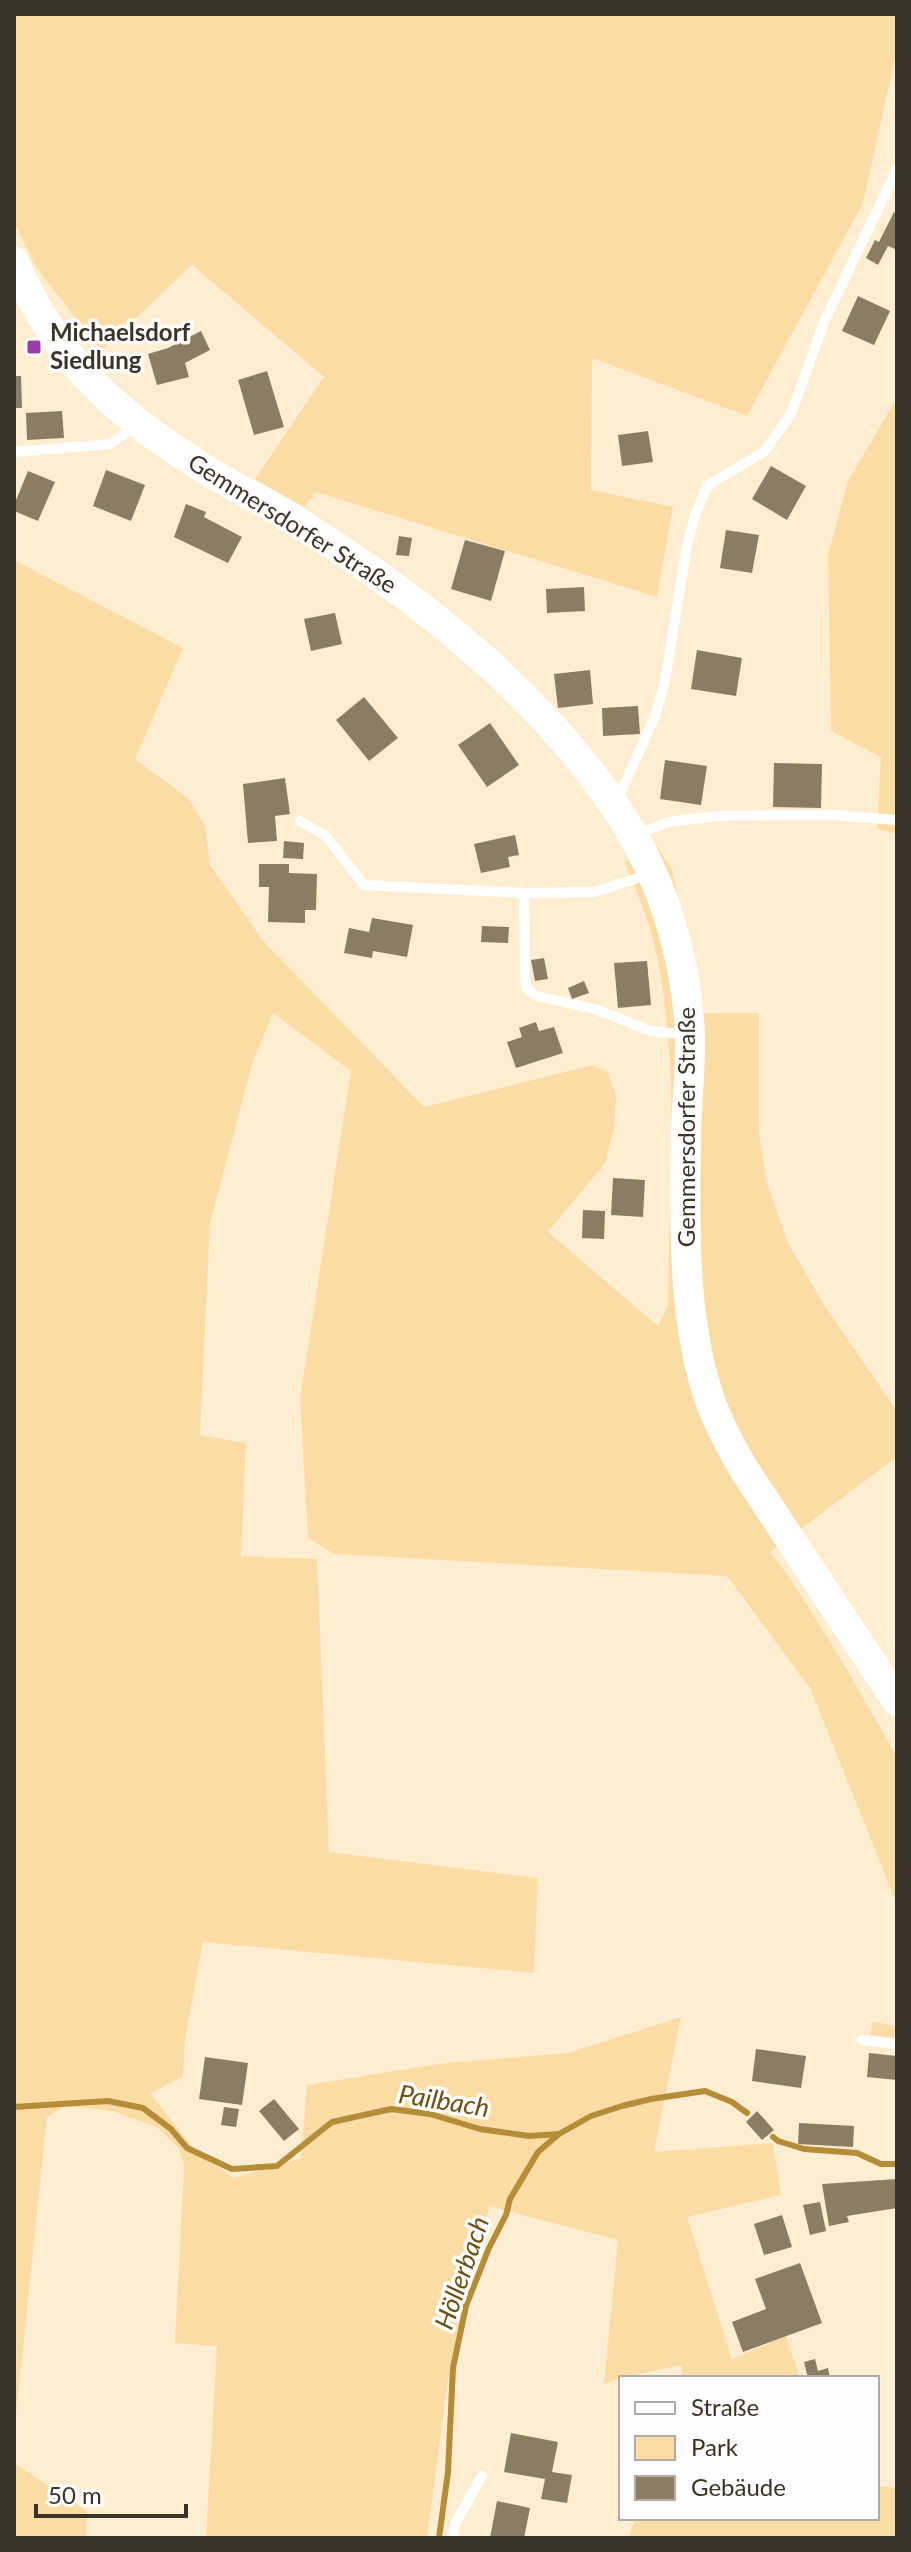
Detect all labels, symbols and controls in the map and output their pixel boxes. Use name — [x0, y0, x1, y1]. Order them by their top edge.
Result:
place label: Michaelsdorf Siedlung — [50, 317, 191, 374]
marker: Michaelsdorf Siedlung — [25, 338, 43, 356]
street label: Gemmersdorfer Straße — [183, 447, 402, 599]
street label: Gemmersdorfer Straße — [671, 1007, 700, 1247]
water label: Pailbach — [397, 2077, 492, 2123]
water label: Höllerbach — [427, 2212, 495, 2333]
legend — [619, 2376, 879, 2520]
text: Straße — [691, 2392, 759, 2421]
text: Park — [691, 2432, 739, 2461]
scale bar — [36, 2468, 186, 2518]
text: Gebäude — [691, 2472, 786, 2501]
text: 50 m — [48, 2480, 102, 2509]

